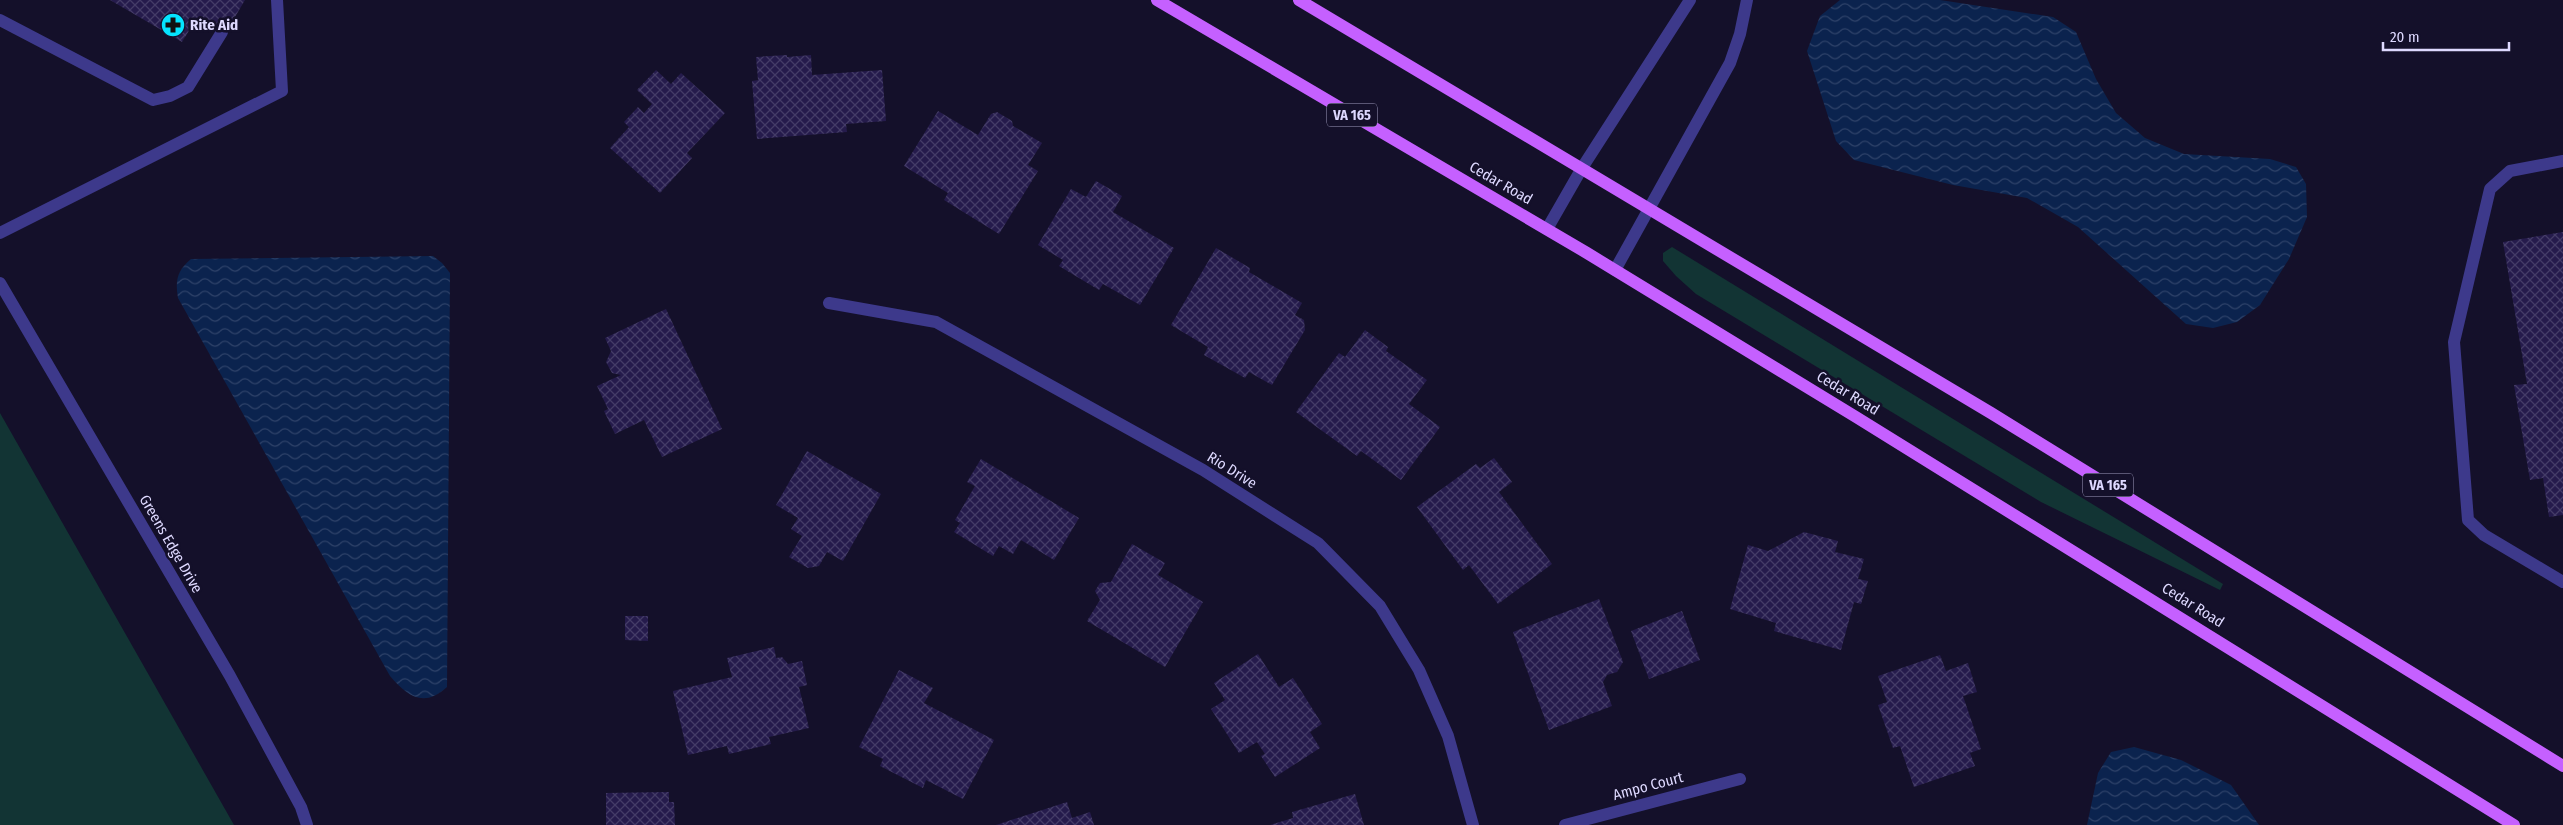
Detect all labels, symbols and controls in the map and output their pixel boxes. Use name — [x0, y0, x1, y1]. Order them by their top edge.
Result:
pharmacy icon: Rite Aid — [160, 12, 186, 38]
place label: Rite Aid — [190, 16, 238, 34]
scale bar — [2383, 20, 2509, 52]
text: 20 m — [2390, 28, 2420, 46]
road number: VA 165 — [1327, 104, 1377, 126]
street label: Cedar Road — [1466, 158, 1536, 208]
street label: Cedar Road — [1813, 367, 1883, 419]
street label: Rio Drive — [1204, 448, 1260, 492]
road number: VA 165 — [2083, 474, 2133, 496]
street label: Greens Edge Drive — [136, 492, 206, 596]
street label: Cedar Road — [2159, 579, 2227, 631]
street label: Ampo Court — [1611, 768, 1685, 804]

